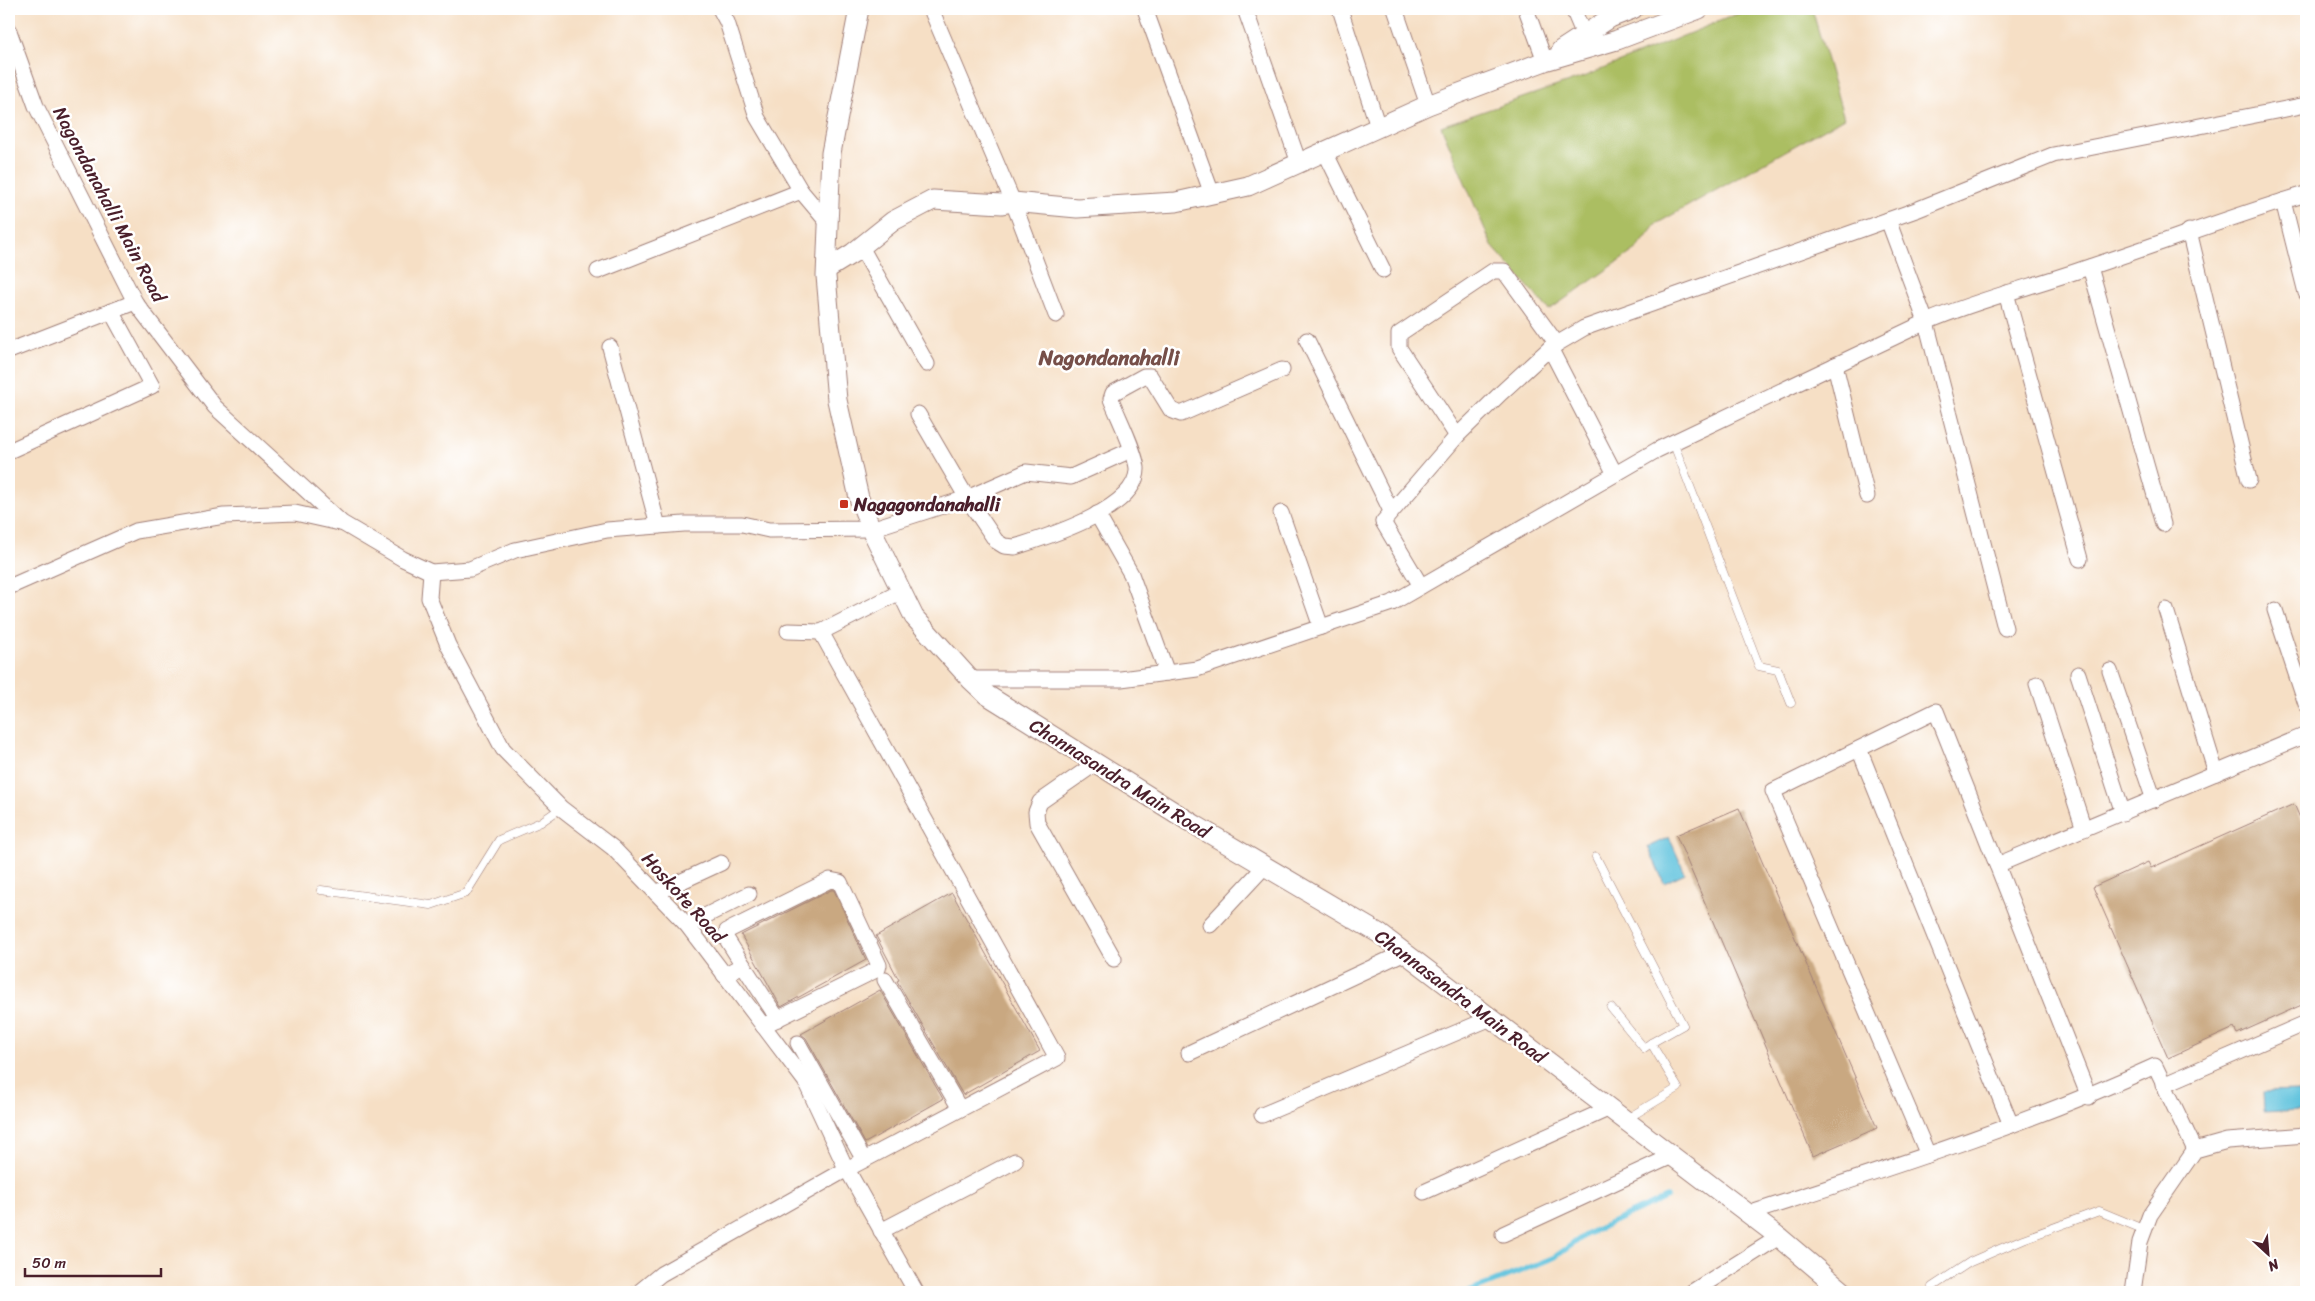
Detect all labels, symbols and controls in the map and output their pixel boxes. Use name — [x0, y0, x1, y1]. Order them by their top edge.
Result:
street label: Nagondanahalli Main Road — [44, 100, 176, 310]
district label: Nagondanahalli — [1038, 339, 1180, 377]
place label: Nagagondanahalli — [853, 488, 1002, 521]
marker: Nagagondanahalli — [838, 498, 850, 510]
street label: Channasandra Main Road — [1023, 709, 1219, 849]
street label: Hoskote Road — [633, 844, 735, 952]
street label: Channasandra Main Road — [1368, 920, 1555, 1073]
north arrow — [2242, 1228, 2292, 1278]
scale bar — [25, 1246, 161, 1278]
text: 50 m — [32, 1250, 67, 1276]
text: N — [2263, 1251, 2284, 1279]

